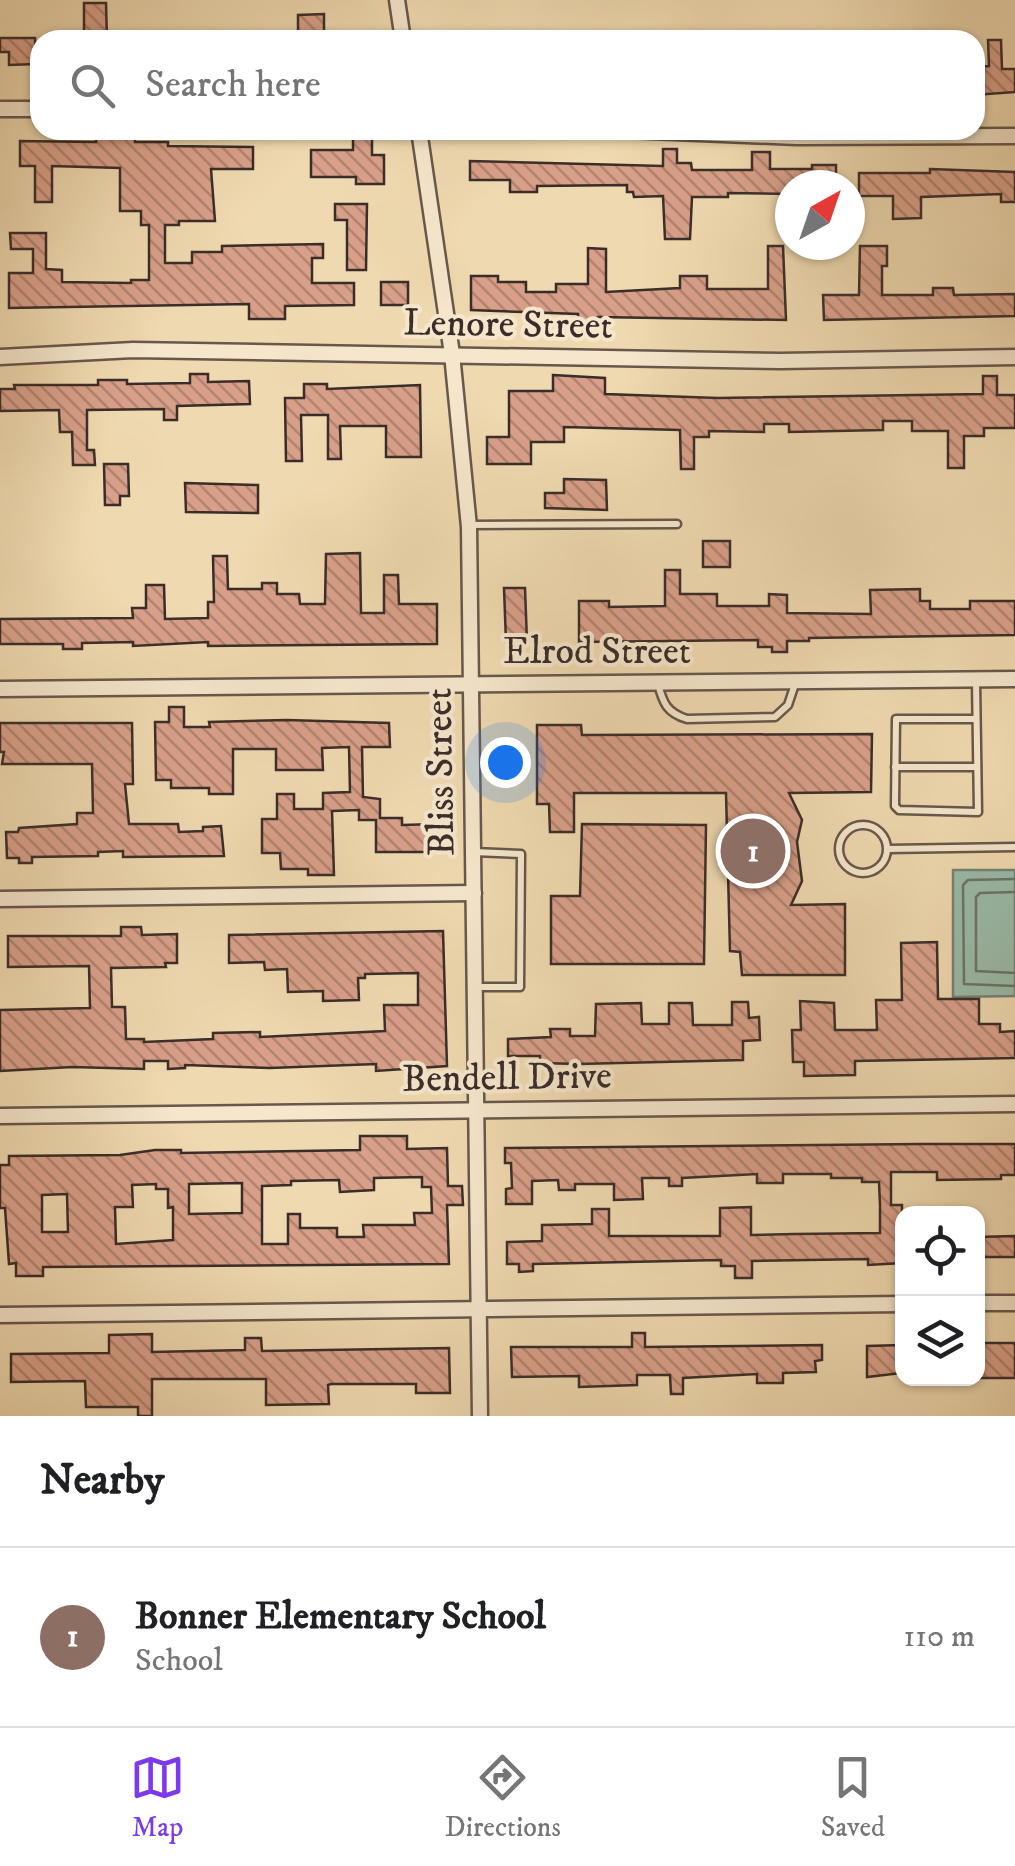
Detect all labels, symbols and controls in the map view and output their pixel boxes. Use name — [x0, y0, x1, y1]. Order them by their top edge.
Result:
search box — [30, 30, 985, 140]
icon: search — [65, 58, 120, 113]
text: Search here — [145, 61, 321, 109]
north arrow — [775, 170, 865, 260]
street label: Lenore Street — [403, 299, 613, 351]
street label: Elrod Street — [503, 628, 691, 676]
street label: Bliss Street — [416, 687, 466, 857]
your location — [480, 737, 531, 788]
pin: 1 — [720, 814, 786, 888]
street label: Bendell Drive — [402, 1052, 612, 1104]
map controls — [895, 1206, 985, 1386]
button: locate — [895, 1206, 985, 1296]
button: layers — [895, 1296, 985, 1386]
text: Nearby — [40, 1455, 164, 1507]
text: Bonner Elementary School — [135, 1593, 546, 1641]
text: 1 — [67, 1617, 78, 1657]
text: 110 m — [903, 1617, 975, 1657]
text: School — [135, 1641, 223, 1681]
tab: Map — [130, 1750, 185, 1845]
tab: Directions — [445, 1750, 561, 1845]
tab: Saved — [821, 1750, 885, 1845]

